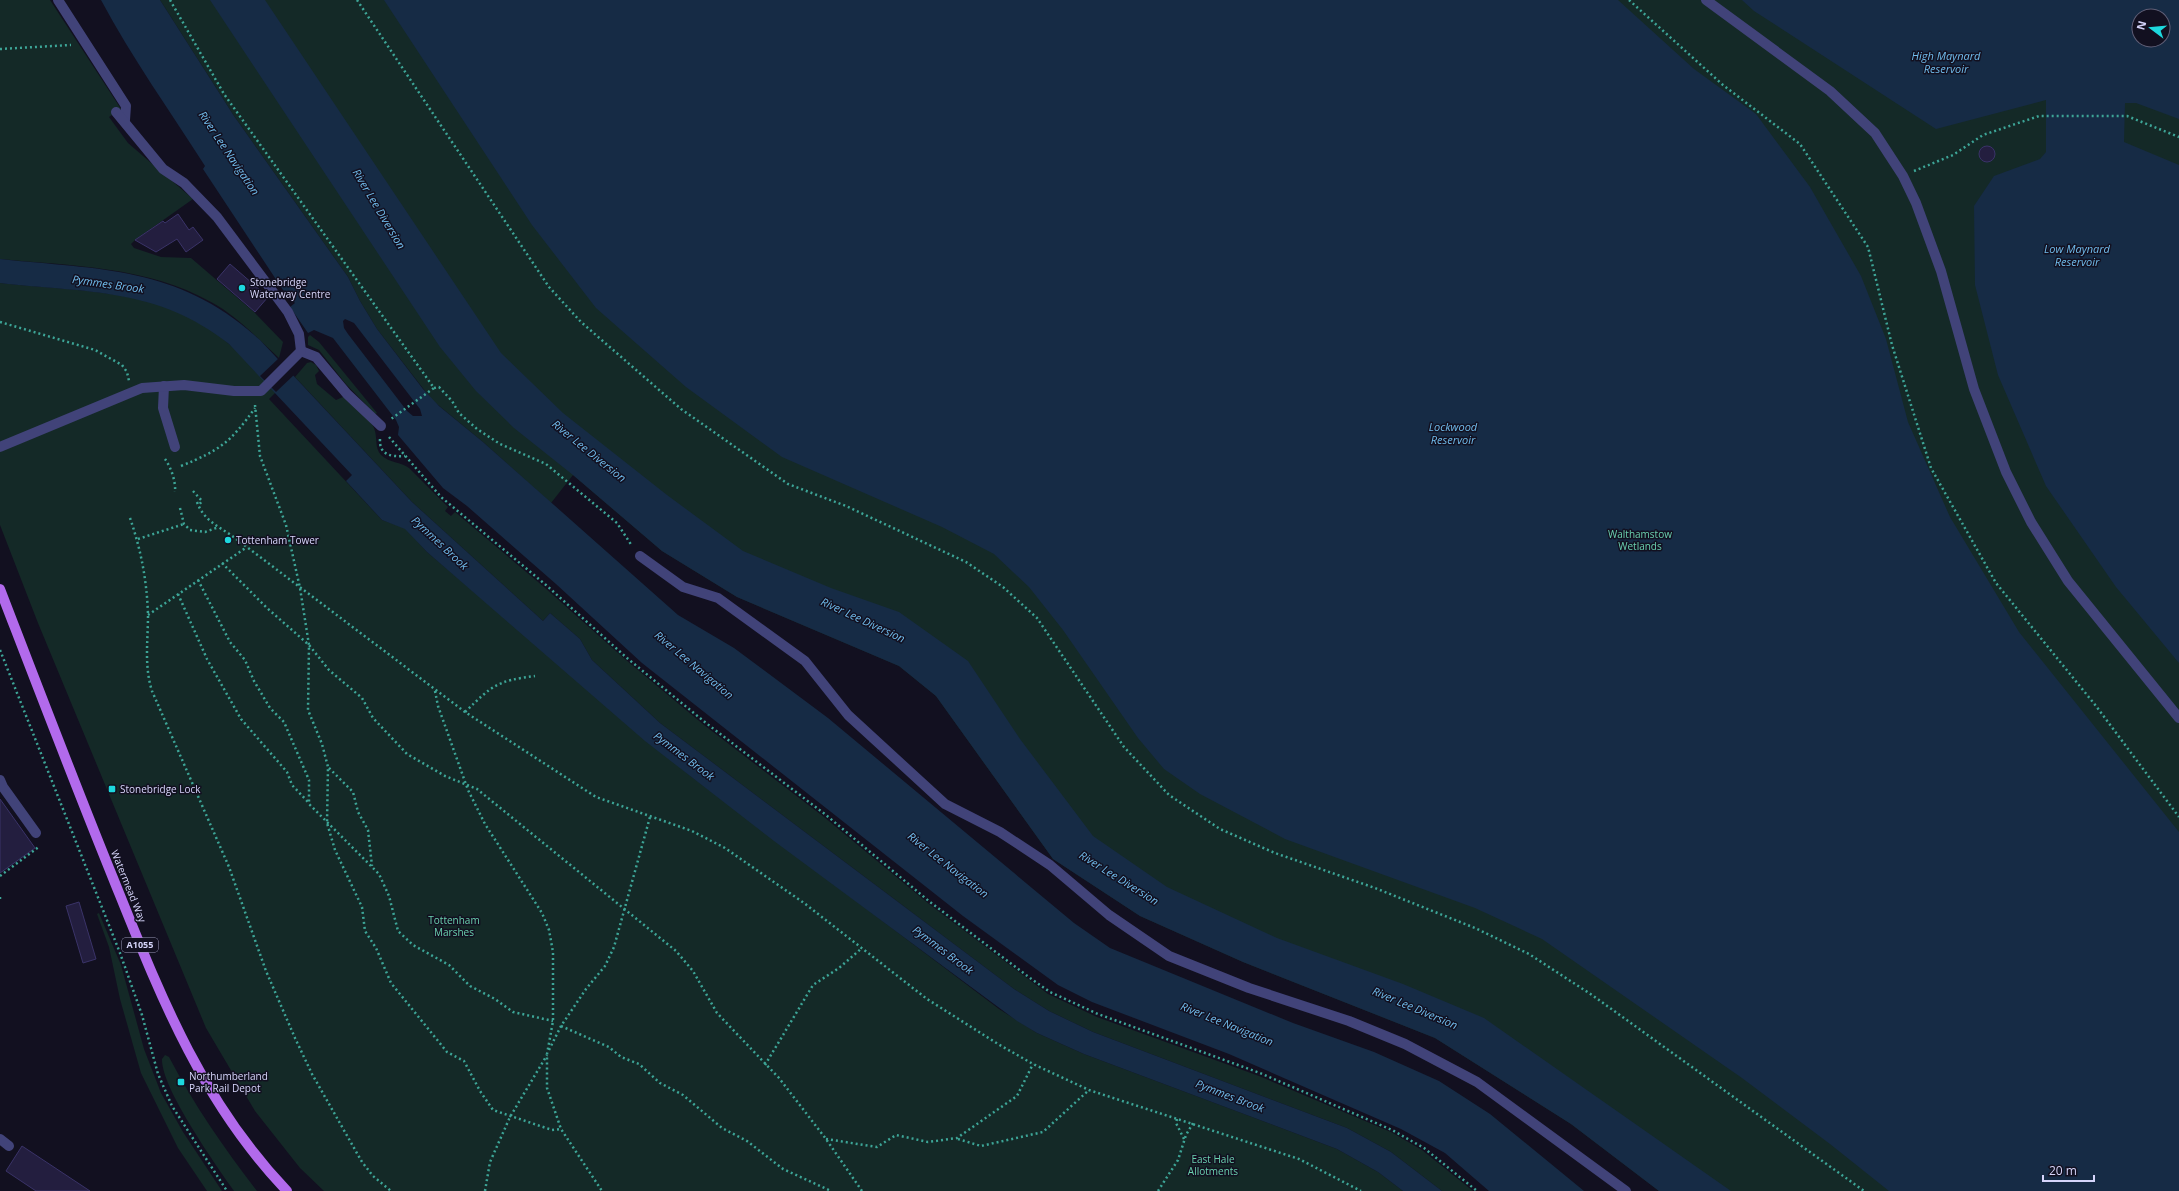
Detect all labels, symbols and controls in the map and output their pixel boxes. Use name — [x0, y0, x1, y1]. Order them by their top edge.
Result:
north arrow — [2131, 8, 2171, 48]
text: N — [2132, 19, 2149, 31]
water label: High Maynard Reservoir — [1912, 48, 1981, 76]
water label: River Lee Navigation — [196, 108, 263, 198]
water label: River Lee Diversion — [350, 166, 409, 252]
water label: Low Maynard Reservoir — [2044, 241, 2111, 269]
water label: Pymmes Brook — [71, 271, 145, 296]
place label: Stonebridge Waterway Centre — [250, 275, 331, 301]
marker: Stonebridge Waterway Centre — [237, 283, 247, 293]
water label: River Lee Diversion — [549, 416, 629, 485]
water label: Lockwood Reservoir — [1429, 419, 1478, 447]
water label: Pymmes Brook — [409, 513, 472, 573]
park label: Walthamstow Wetlands — [1608, 527, 1672, 553]
place label: Tottenham Tower — [236, 533, 319, 547]
marker: Tottenham Tower — [223, 535, 233, 545]
water label: River Lee Diversion — [819, 594, 908, 646]
water label: River Lee Navigation — [652, 627, 737, 702]
water label: Pymmes Brook — [651, 728, 718, 784]
place label: Stonebridge Lock — [120, 782, 201, 796]
marker: Stonebridge Lock — [107, 784, 117, 794]
water label: River Lee Navigation — [905, 828, 992, 901]
water label: River Lee Diversion — [1077, 847, 1162, 908]
street label: Watermead Way — [108, 848, 150, 925]
park label: Tottenham Marshes — [428, 913, 480, 939]
water label: Pymmes Brook — [910, 922, 977, 978]
road number: A1055 — [122, 938, 158, 952]
water label: River Lee Diversion — [1370, 983, 1460, 1032]
water label: River Lee Navigation — [1179, 998, 1276, 1049]
place label: Northumberland Park Rail Depot — [189, 1069, 268, 1095]
water label: Pymmes Brook — [1194, 1076, 1267, 1116]
marker: Northumberland Park Rail Depot — [176, 1077, 186, 1087]
park label: East Hale Allotments — [1188, 1152, 1238, 1178]
scale bar — [2043, 1157, 2094, 1183]
text: 20 m — [2049, 1162, 2077, 1179]

